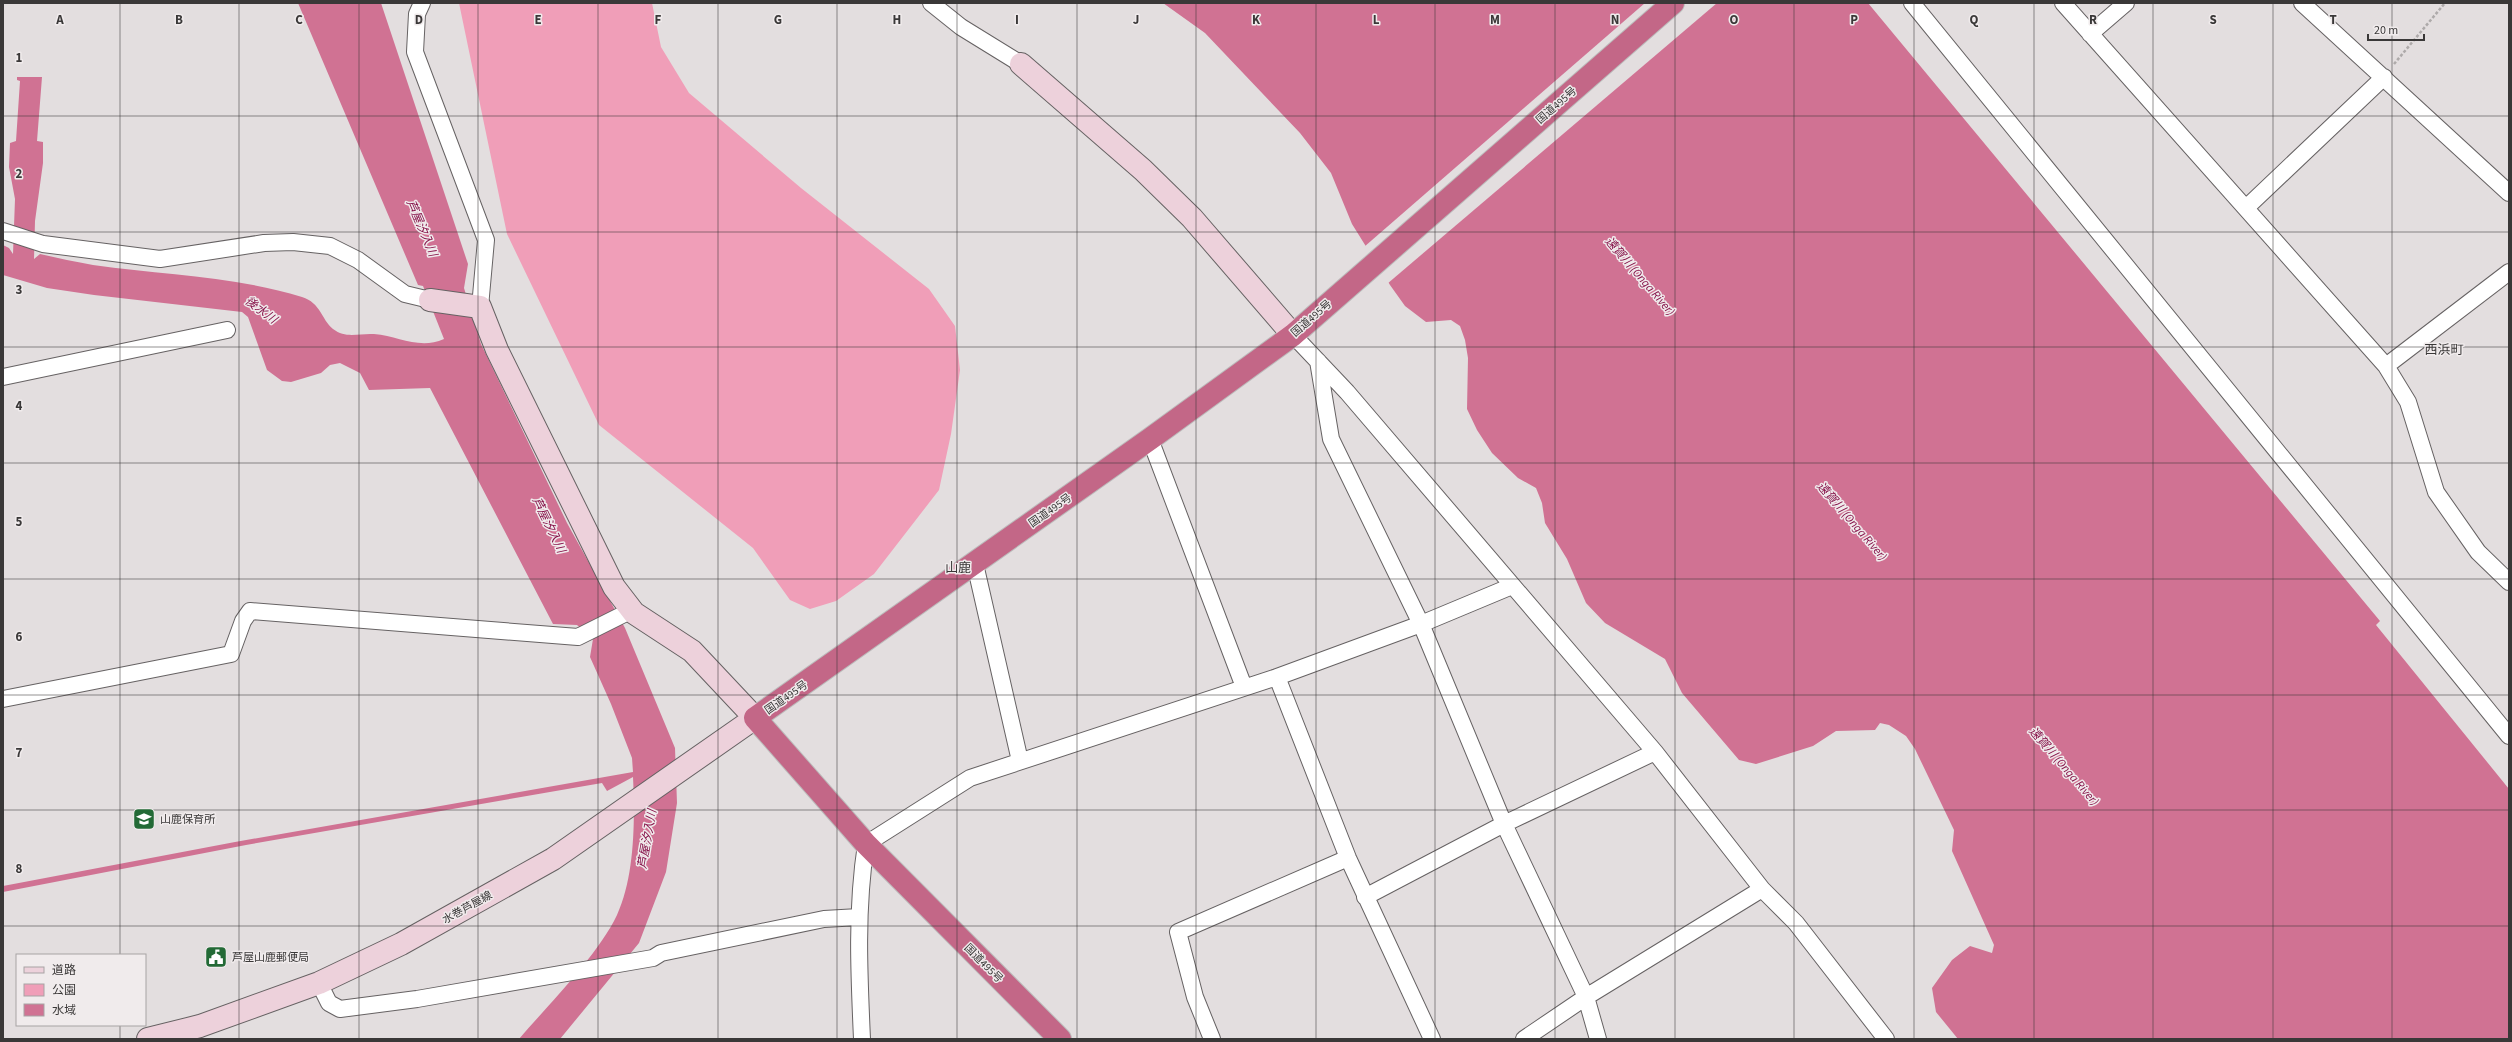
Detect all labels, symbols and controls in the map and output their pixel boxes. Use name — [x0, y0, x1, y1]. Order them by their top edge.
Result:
text: A — [55, 11, 64, 29]
text: B — [175, 11, 183, 29]
text: C — [295, 11, 303, 29]
text: D — [415, 11, 423, 29]
text: E — [534, 11, 542, 29]
text: F — [655, 11, 662, 29]
text: G — [774, 11, 782, 29]
text: H — [893, 11, 901, 29]
text: I — [1015, 11, 1019, 29]
text: J — [1133, 11, 1139, 29]
text: K — [1252, 11, 1261, 29]
text: L — [1373, 11, 1380, 29]
text: M — [1490, 11, 1500, 29]
text: N — [1611, 11, 1619, 29]
text: O — [1730, 11, 1739, 29]
text: P — [1850, 11, 1858, 29]
text: Q — [1970, 11, 1979, 29]
text: R — [2089, 11, 2097, 29]
text: S — [2209, 11, 2217, 29]
text: T — [2329, 11, 2337, 29]
scale bar — [2368, 16, 2424, 42]
text: 20 m — [2374, 22, 2398, 39]
text: 1 — [16, 49, 23, 67]
street label: 国道495号 — [1533, 84, 1580, 127]
text: 2 — [16, 165, 23, 183]
water label: 芦屋汐入川 — [402, 197, 442, 261]
water label: 遠賀川 (Onga River) — [1601, 233, 1679, 319]
text: 3 — [16, 281, 23, 299]
water label: 後水川 — [241, 293, 282, 329]
street label: 国道495号 — [1288, 297, 1335, 340]
district label: 西浜町 — [2424, 341, 2464, 359]
text: 4 — [16, 397, 23, 415]
water label: 遠賀川 (Onga River) — [1813, 478, 1891, 564]
street label: 国道495号 — [1026, 490, 1075, 531]
water label: 芦屋汐入川 — [528, 495, 570, 558]
text: 5 — [16, 513, 23, 531]
district label: 山鹿 — [945, 559, 971, 577]
text: 6 — [16, 628, 23, 646]
street label: 国道495号 — [762, 677, 811, 718]
water label: 遠賀川 (Onga River) — [2025, 723, 2103, 809]
text: 7 — [16, 744, 23, 762]
school or university icon: 山鹿保育所 — [131, 806, 157, 832]
water label: 芦屋汐入川 — [634, 806, 661, 870]
place label: 山鹿保育所 — [160, 812, 216, 827]
text: 8 — [16, 860, 23, 878]
street label: 水巻芦屋線 — [440, 888, 495, 927]
street label: 国道495号 — [961, 941, 1006, 986]
public building icon: 芦屋山鹿郵便局 — [203, 944, 229, 970]
place label: 芦屋山鹿郵便局 — [232, 950, 309, 965]
legend — [16, 954, 146, 1026]
text: 道路 — [52, 962, 76, 979]
text: 公園 — [52, 982, 76, 999]
text: 水域 — [52, 1002, 76, 1019]

